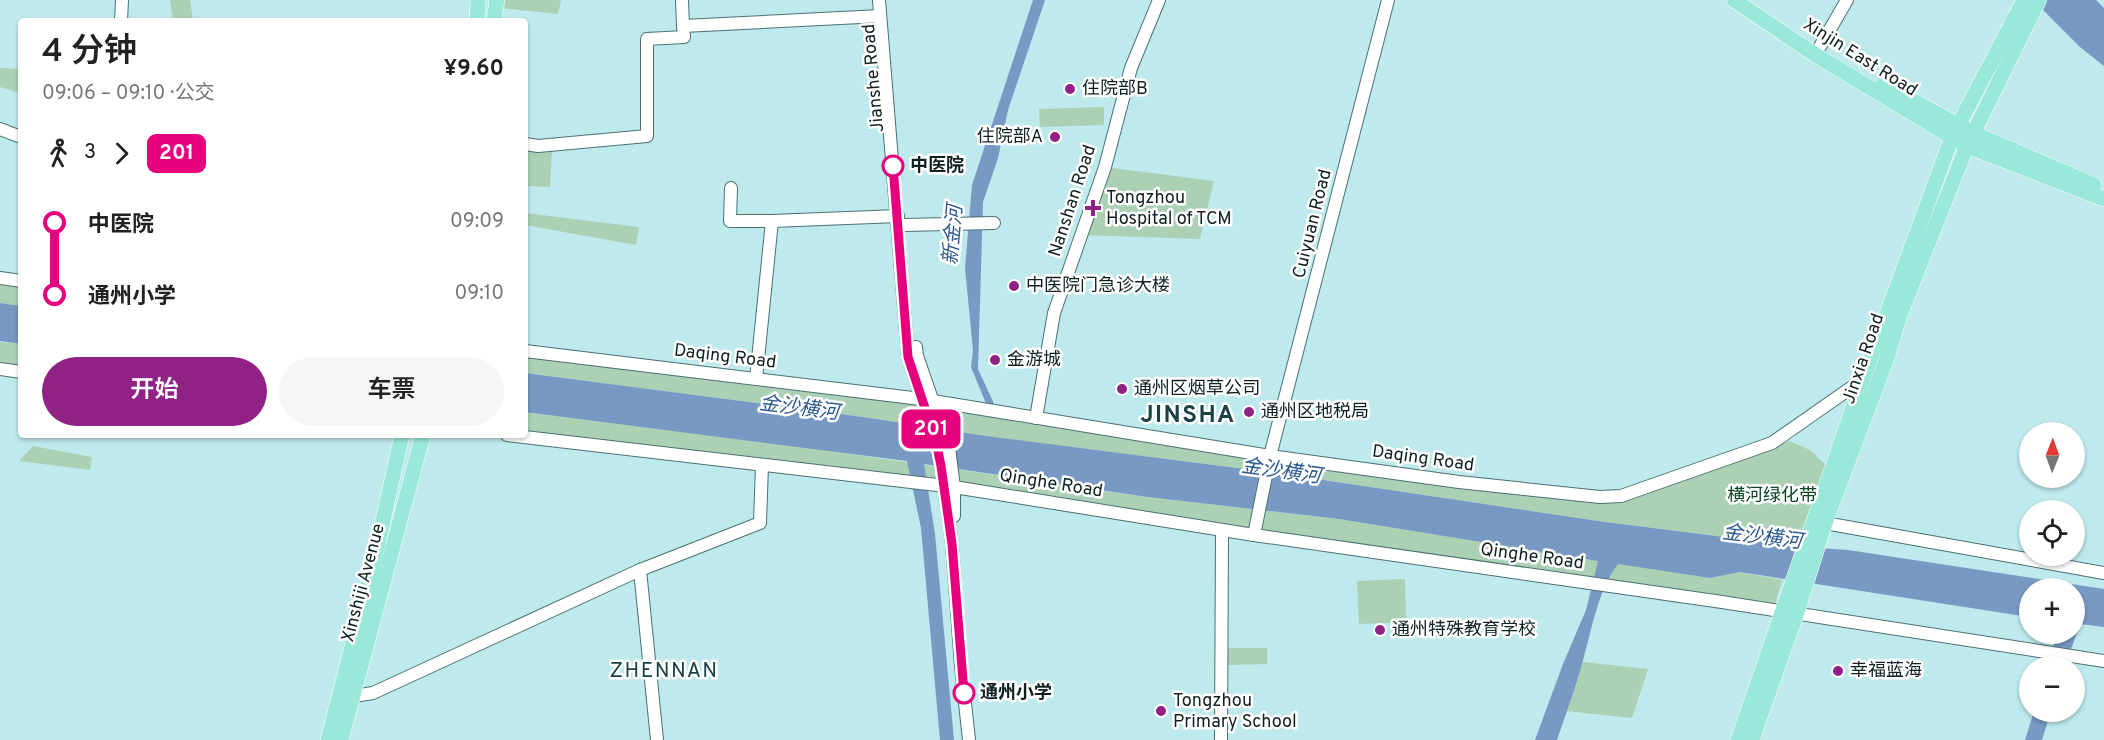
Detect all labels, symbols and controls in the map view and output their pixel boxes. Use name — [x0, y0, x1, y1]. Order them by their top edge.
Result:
street label: Xinjin East Road — [1799, 14, 1921, 102]
street label: Jianshe Road — [858, 23, 890, 133]
text: 4 分钟 — [42, 32, 137, 74]
text: ¥9.60 — [444, 56, 504, 83]
place label: 住院部B — [1082, 78, 1148, 101]
text: 09:06 – 09:10 · 公交 — [42, 81, 215, 107]
marker: 住院部B — [1063, 82, 1077, 96]
place label: 住院部A — [977, 126, 1043, 149]
marker: 住院部A — [1048, 130, 1062, 144]
icon: walk — [42, 137, 75, 170]
icon: forward — [105, 137, 138, 170]
text: 3 — [84, 140, 96, 166]
text: 201 — [159, 140, 194, 167]
street label: Nanshan Road — [1044, 142, 1102, 260]
marker: 中医院 — [882, 155, 904, 177]
place label: 中医院 — [910, 155, 964, 178]
street label: Cuiyuan Road — [1288, 167, 1338, 281]
place label: Tongzhou Hospital of TCM — [1106, 187, 1232, 231]
marker: Tongzhou Hospital of TCM — [1084, 199, 1102, 217]
water label: 新金河 — [938, 200, 970, 266]
text: 09:09 — [450, 209, 504, 235]
text: 中医院 — [88, 212, 154, 239]
place label: 中医院门急诊大楼 — [1026, 275, 1170, 298]
marker: 中医院门急诊大楼 — [1007, 279, 1021, 293]
text: 09:10 — [454, 281, 504, 307]
text: 通州小学 — [88, 284, 176, 311]
street label: Jinxia Road — [1838, 311, 1890, 407]
street label: Daqing Road — [673, 339, 777, 375]
place label: 金游城 — [1007, 349, 1061, 372]
marker: 金游城 — [988, 353, 1002, 367]
button: 开始 — [42, 357, 267, 426]
button: 车票 — [279, 357, 504, 426]
place label: 通州区烟草公司 — [1134, 378, 1260, 401]
marker: 通州区烟草公司 — [1115, 382, 1129, 396]
water label: 金沙横河 — [758, 391, 844, 427]
district label: JINSHA — [1140, 401, 1236, 431]
place label: 通州区地税局 — [1261, 401, 1369, 424]
marker: 通州区地税局 — [1242, 405, 1256, 419]
line badge: 201 — [896, 410, 966, 448]
text: 201 — [913, 416, 949, 443]
north arrow — [2019, 422, 2085, 488]
map controls — [2019, 422, 2085, 722]
street label: Daqing Road — [1370, 440, 1476, 478]
water label: 金沙横河 — [1240, 454, 1326, 491]
street label: Qinghe Road — [998, 464, 1104, 504]
park label: 横河绿化带 — [1727, 485, 1817, 508]
button: locate — [2019, 500, 2085, 566]
water label: 金沙横河 — [1721, 520, 1807, 556]
street label: Xinshiji Avenue — [337, 521, 391, 645]
street label: Qinghe Road — [1479, 538, 1585, 576]
button: + — [2019, 578, 2085, 644]
place label: 通州特殊教育学校 — [1392, 619, 1536, 642]
marker: 通州特殊教育学校 — [1373, 623, 1387, 637]
button: − — [2019, 656, 2085, 722]
district label: ZHENNAN — [609, 658, 719, 685]
place label: 幸福蓝海 — [1850, 660, 1922, 683]
marker: 幸福蓝海 — [1831, 664, 1845, 678]
marker: 通州小学 — [953, 682, 975, 704]
place label: 通州小学 — [980, 682, 1052, 705]
place label: Tongzhou Primary School — [1173, 690, 1297, 734]
marker: Tongzhou Primary School — [1154, 704, 1168, 718]

